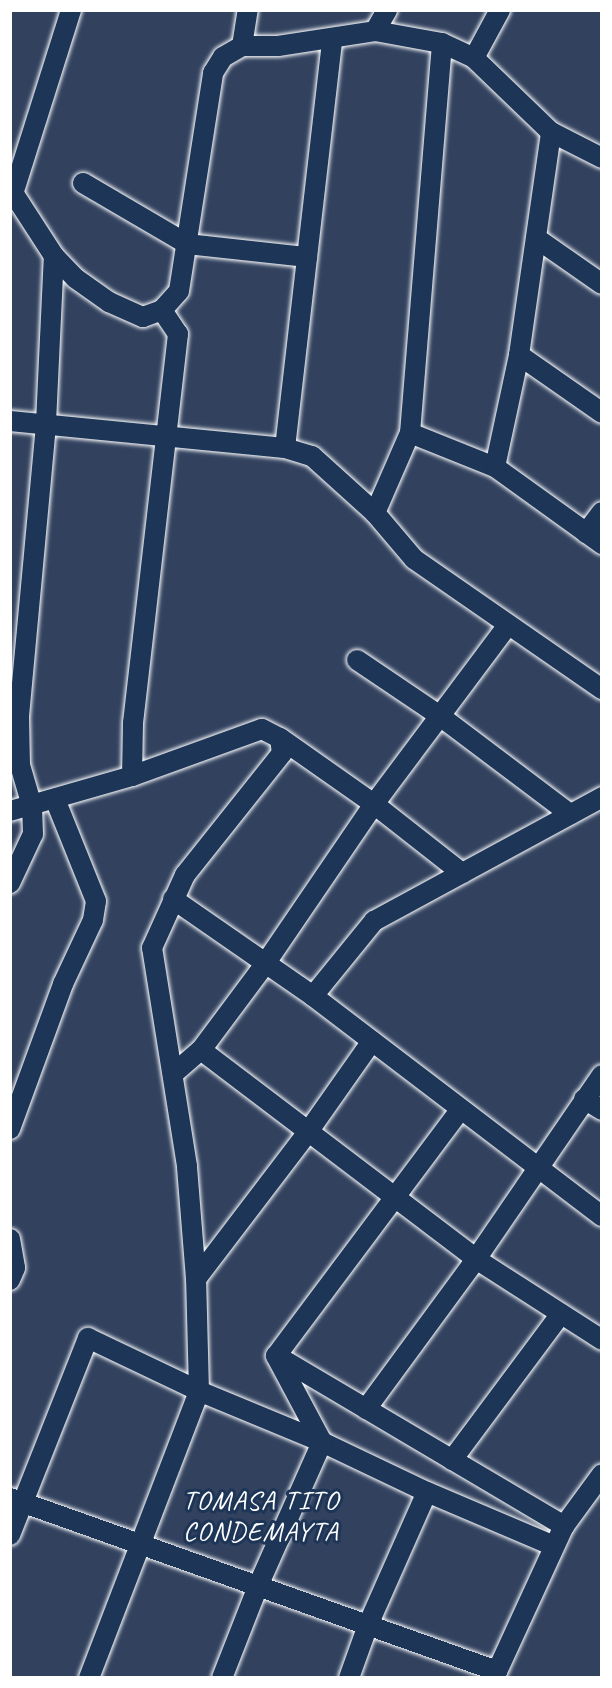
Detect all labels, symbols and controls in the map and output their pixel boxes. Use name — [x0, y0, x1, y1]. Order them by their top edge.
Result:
district label: TOMASA TITO CONDEMAYTA — [183, 1484, 339, 1547]

